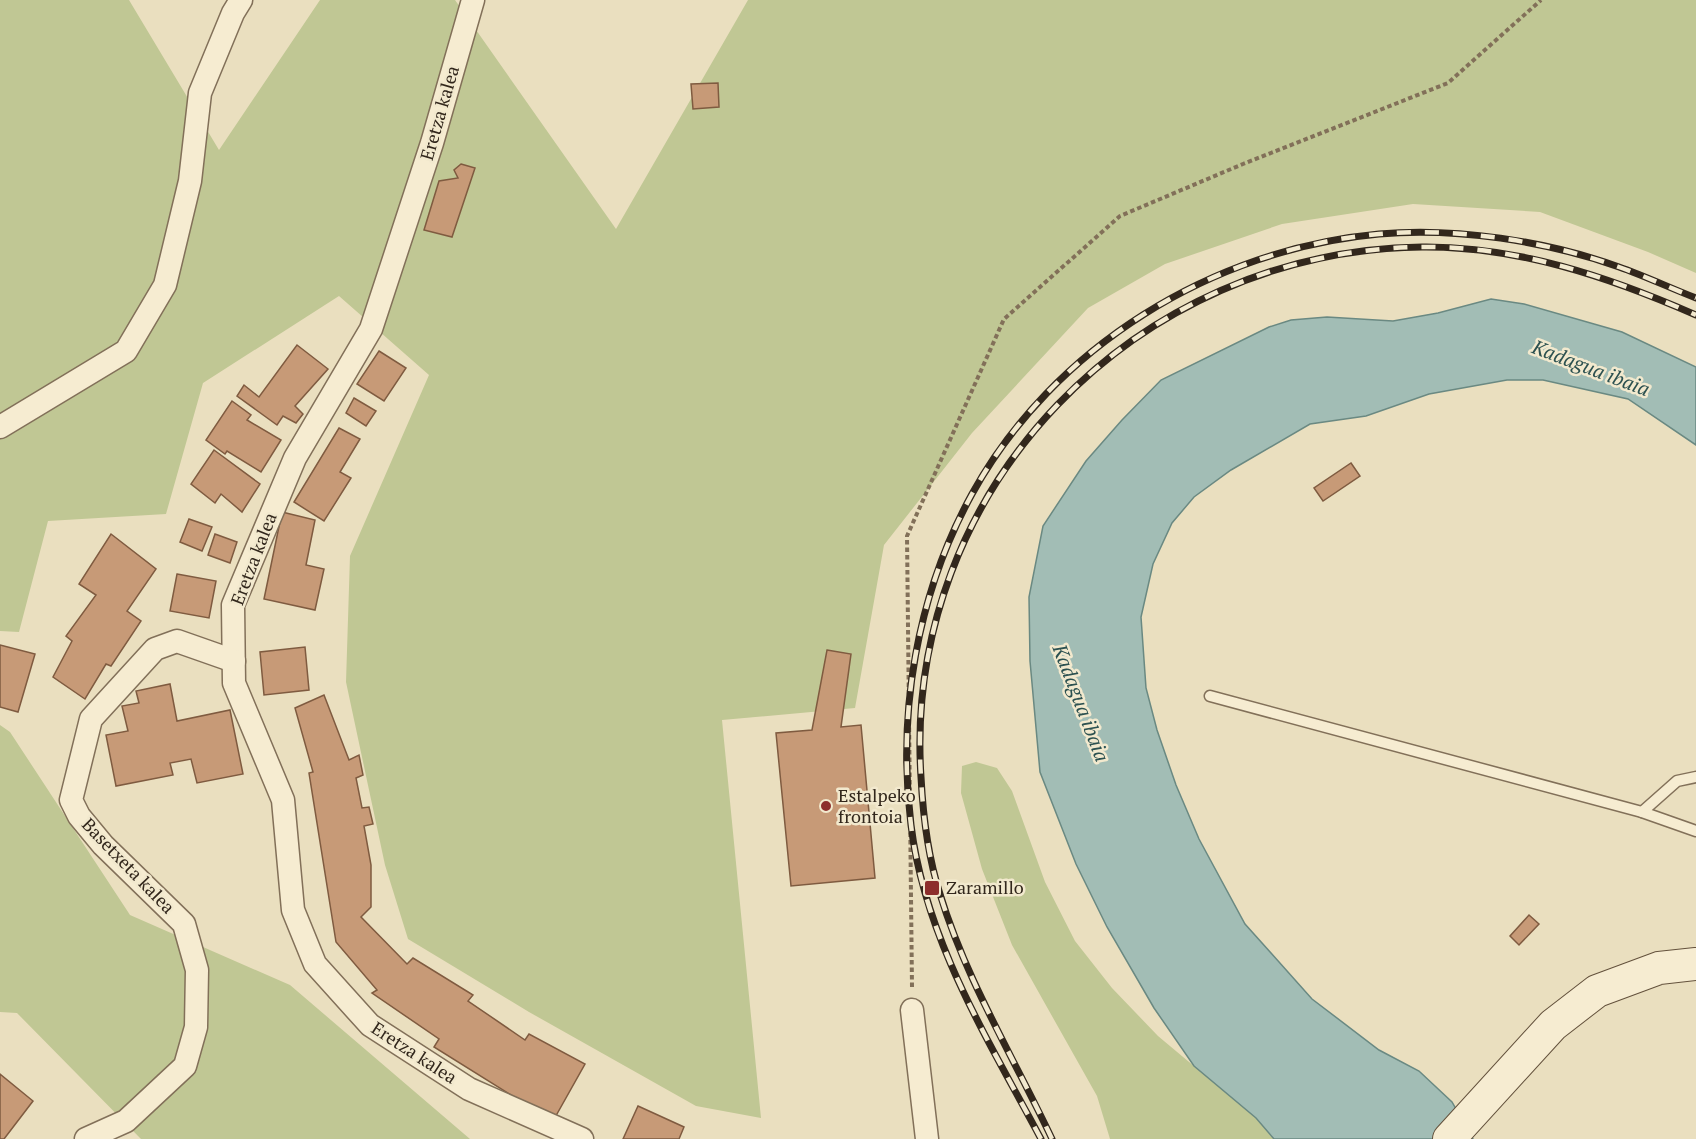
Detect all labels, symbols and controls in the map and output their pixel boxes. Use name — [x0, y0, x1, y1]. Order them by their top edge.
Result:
street label: Eretza kalea — [414, 63, 464, 163]
water label: Kadagua ibaia — [1528, 332, 1654, 402]
street label: Eretza kalea — [224, 509, 282, 608]
water label: Kadagua ibaia — [1046, 639, 1116, 765]
place label: Estalpeko frontoia — [838, 783, 916, 828]
marker: Estalpeko frontoia — [819, 799, 833, 813]
street label: Basetxeta kalea — [77, 812, 180, 918]
place label: Zaramillo — [946, 875, 1024, 899]
marker: Zaramillo — [923, 879, 941, 897]
street label: Eretza kalea — [367, 1016, 462, 1089]

